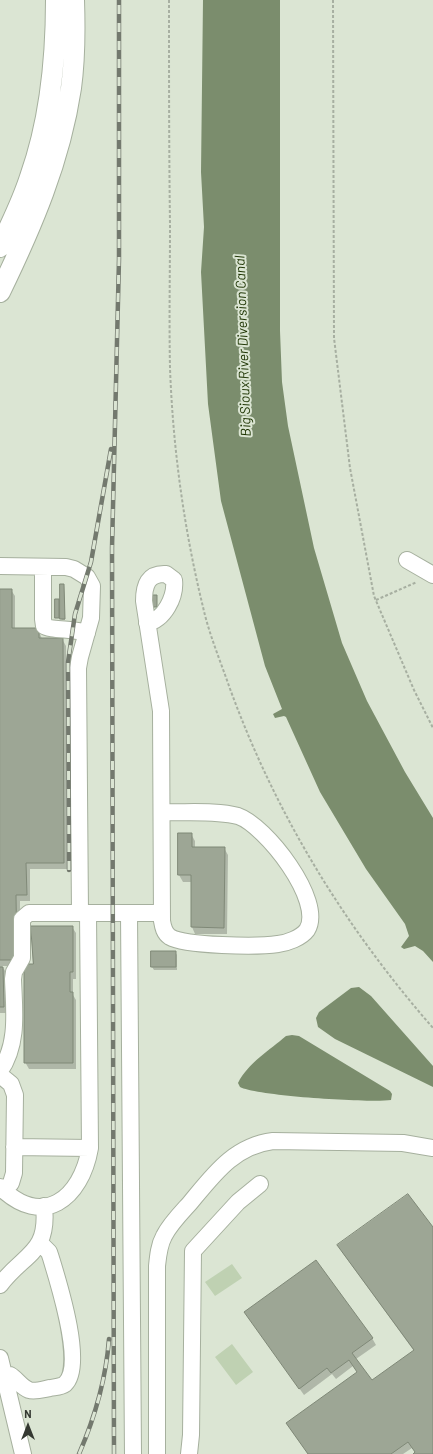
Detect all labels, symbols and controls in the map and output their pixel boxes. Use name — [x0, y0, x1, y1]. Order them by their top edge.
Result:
water label: Big Sioux River Diversion Canal — [231, 255, 255, 437]
north arrow — [8, 1406, 48, 1446]
text: N — [24, 1407, 32, 1420]

